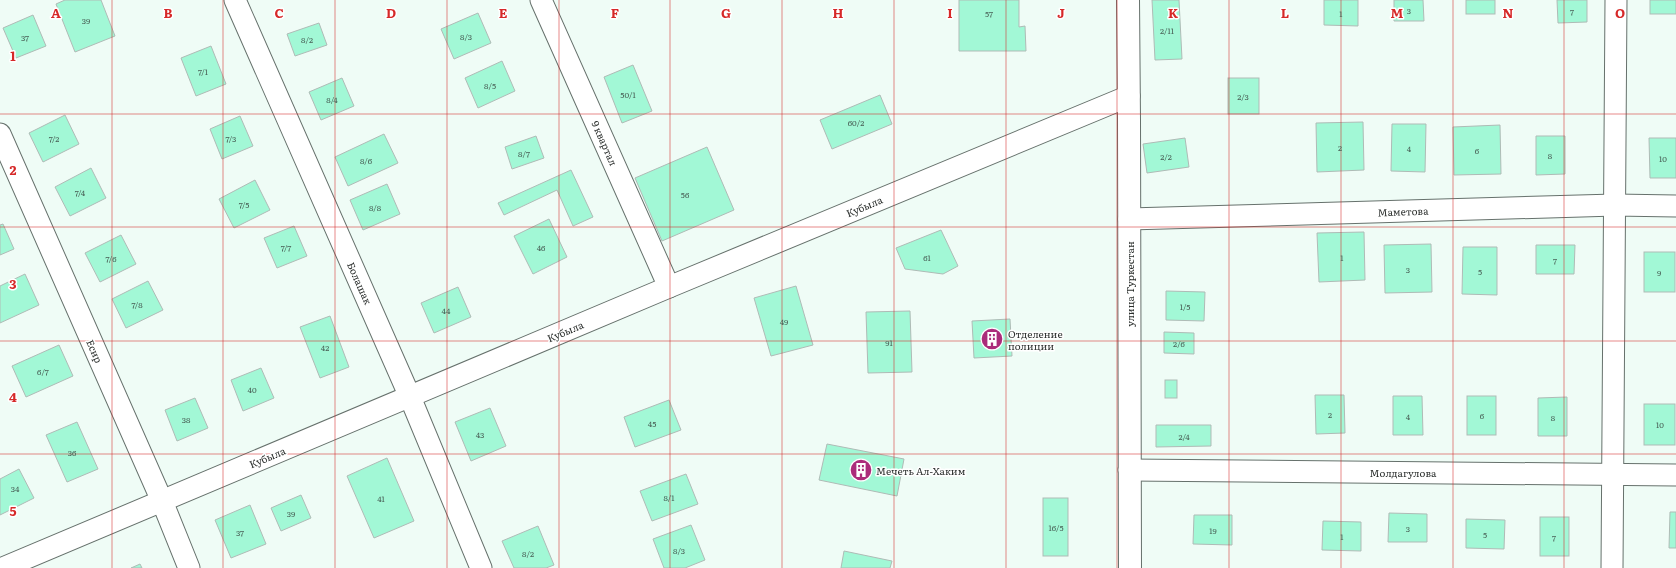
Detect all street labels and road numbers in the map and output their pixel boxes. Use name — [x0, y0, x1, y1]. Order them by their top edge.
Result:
street label: 9 квартал — [588, 118, 622, 168]
street label: Кубыла — [843, 191, 885, 220]
street label: Маметова — [1377, 203, 1429, 219]
street label: улица Туркестан — [1122, 241, 1137, 327]
street label: Болашак — [344, 259, 376, 307]
street label: Кубыла — [544, 316, 586, 345]
street label: Есир — [83, 337, 107, 365]
street label: Кубыла — [246, 442, 288, 471]
street label: Молдагулова — [1370, 465, 1437, 480]

